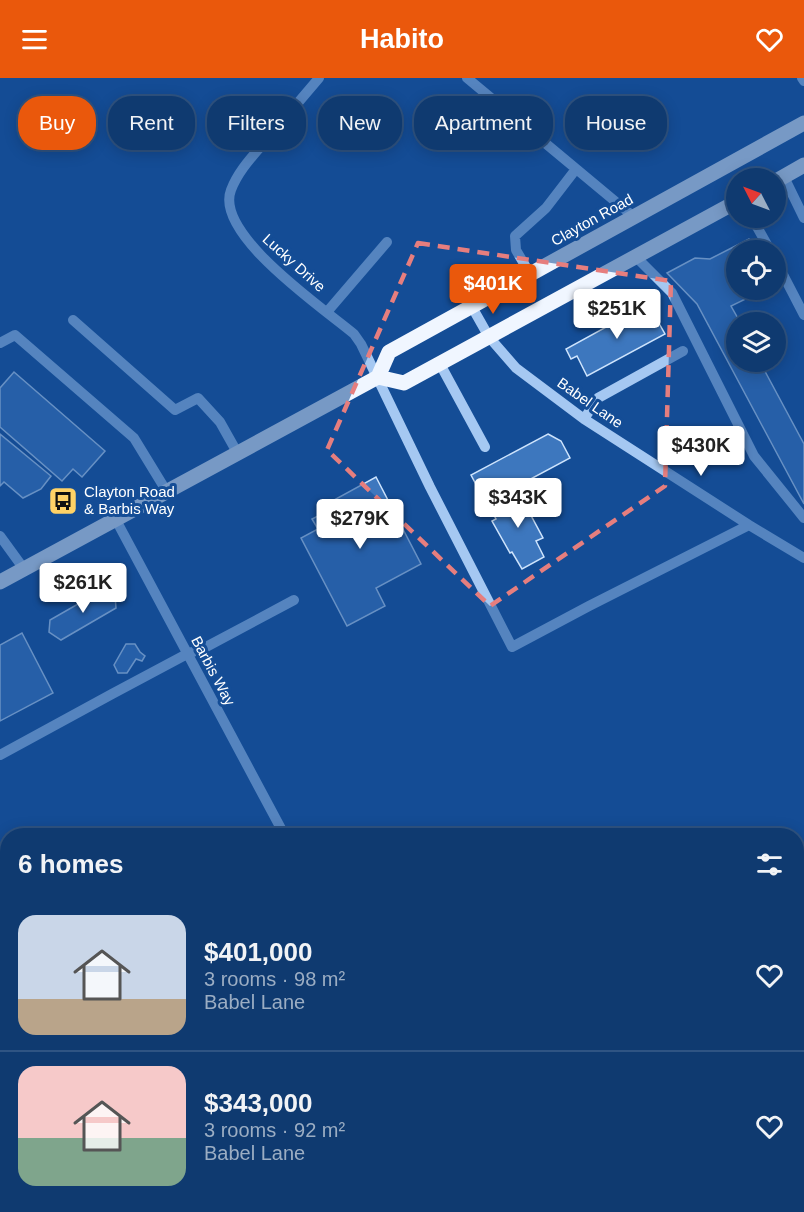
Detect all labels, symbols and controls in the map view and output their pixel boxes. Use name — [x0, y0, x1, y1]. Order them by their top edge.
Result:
icon: menu — [18, 23, 51, 56]
icon: heart — [753, 23, 786, 56]
text: Habito — [360, 24, 444, 54]
chip: Buy — [18, 96, 96, 150]
chip: Rent — [108, 96, 195, 150]
chip: Filters — [207, 96, 306, 150]
chip: New — [318, 96, 402, 150]
chip: Apartment — [414, 96, 553, 150]
chip: House — [565, 96, 667, 150]
north arrow — [726, 168, 786, 228]
map controls — [726, 168, 786, 372]
street label: Clayton Road — [548, 190, 636, 249]
street label: Lucky Drive — [260, 230, 329, 295]
button: locate — [726, 240, 786, 300]
pin: $401K — [451, 264, 535, 315]
text: $401K — [464, 272, 522, 294]
pin: $251K — [575, 289, 659, 340]
text: $251K — [588, 297, 646, 319]
button: layers — [726, 312, 786, 372]
street label: Babel Lane — [554, 374, 626, 431]
pin: $430K — [659, 426, 743, 477]
text: $430K — [672, 434, 730, 456]
pin: $343K — [476, 478, 560, 529]
place label: Clayton Road & Barbis Way — [84, 483, 175, 517]
bus stop icon: Clayton Road & Barbis Way — [47, 485, 79, 517]
text: $343K — [489, 486, 547, 508]
pin: $279K — [318, 499, 402, 550]
text: $279K — [331, 507, 389, 529]
pin: $261K — [41, 563, 125, 614]
text: $261K — [54, 571, 112, 593]
street label: Barbis Way — [188, 633, 239, 709]
icon: filters — [753, 848, 786, 881]
text: 6 homes — [18, 849, 124, 879]
text: $401,000 — [204, 937, 312, 967]
icon: home — [66, 939, 138, 1011]
icon: heart — [753, 959, 786, 992]
text: 3 rooms · 98 m² — [204, 968, 345, 990]
text: Babel Lane — [204, 991, 305, 1013]
text: $343,000 — [204, 1088, 312, 1118]
icon: home — [66, 1090, 138, 1162]
icon: heart — [753, 1110, 786, 1143]
text: 3 rooms · 92 m² — [204, 1119, 345, 1141]
text: Babel Lane — [204, 1142, 305, 1164]

